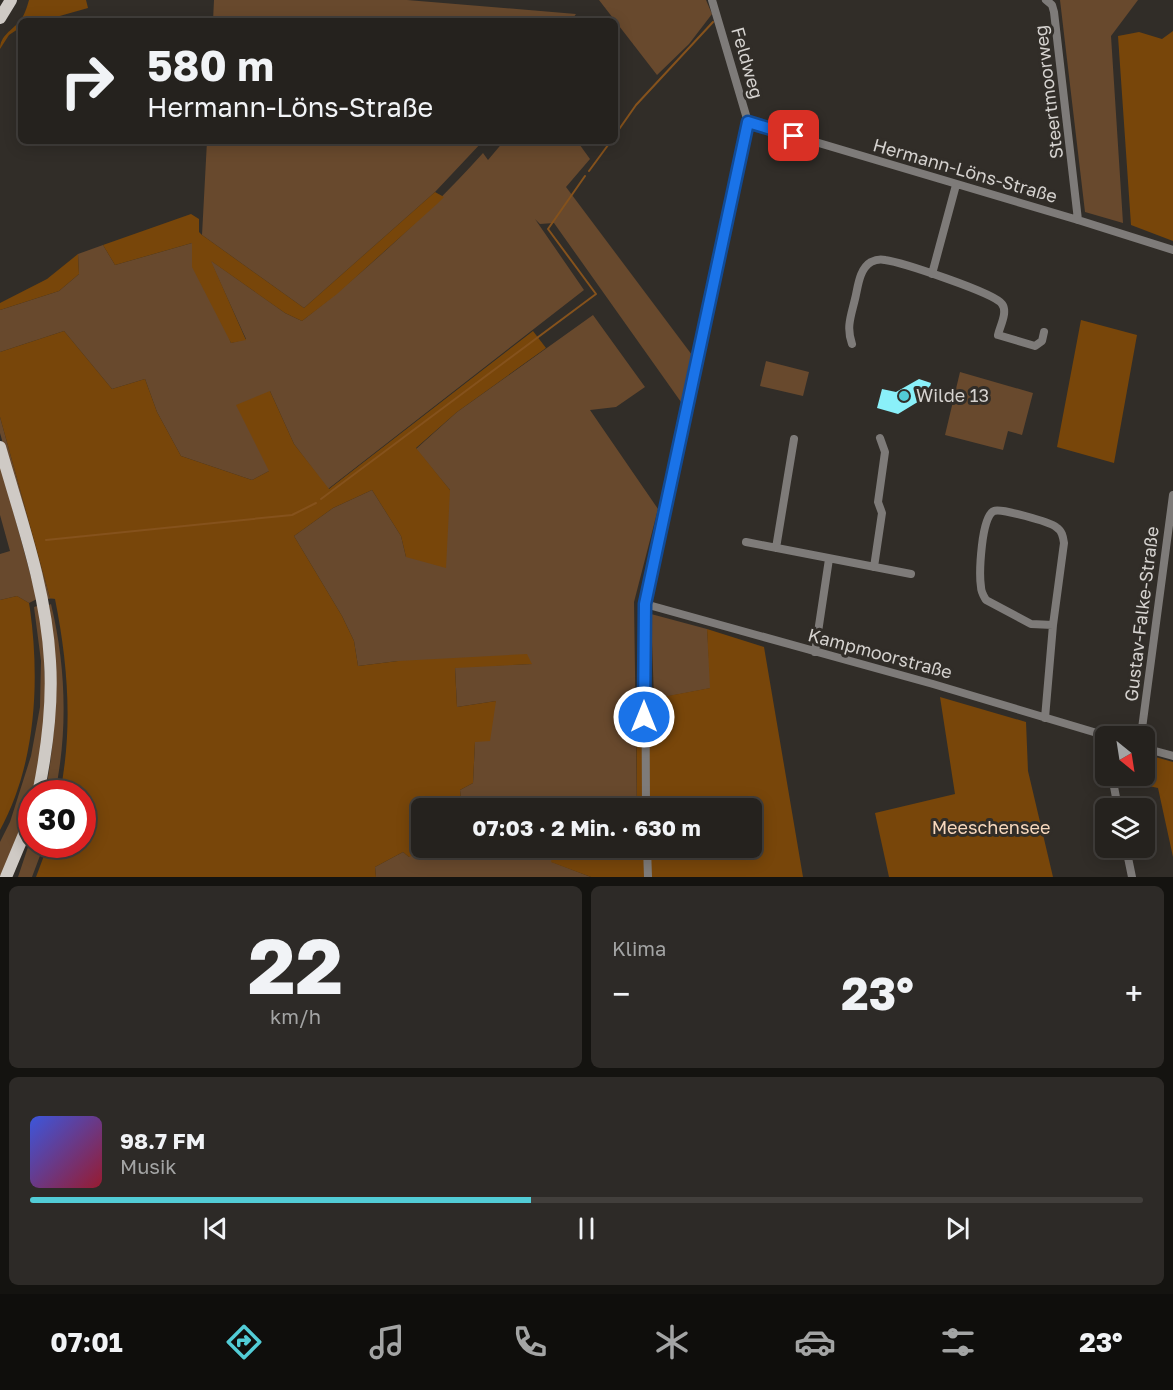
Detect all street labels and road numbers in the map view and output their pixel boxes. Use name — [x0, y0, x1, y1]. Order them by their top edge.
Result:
street label: Feldweg — [727, 24, 769, 101]
street label: Steertmoorweg — [1029, 24, 1067, 160]
street label: Hermann-Löns-Straße — [871, 133, 1060, 207]
street label: Gustav-Falke-Straße — [1119, 525, 1163, 703]
street label: Kampmoorstraße — [806, 623, 955, 683]

